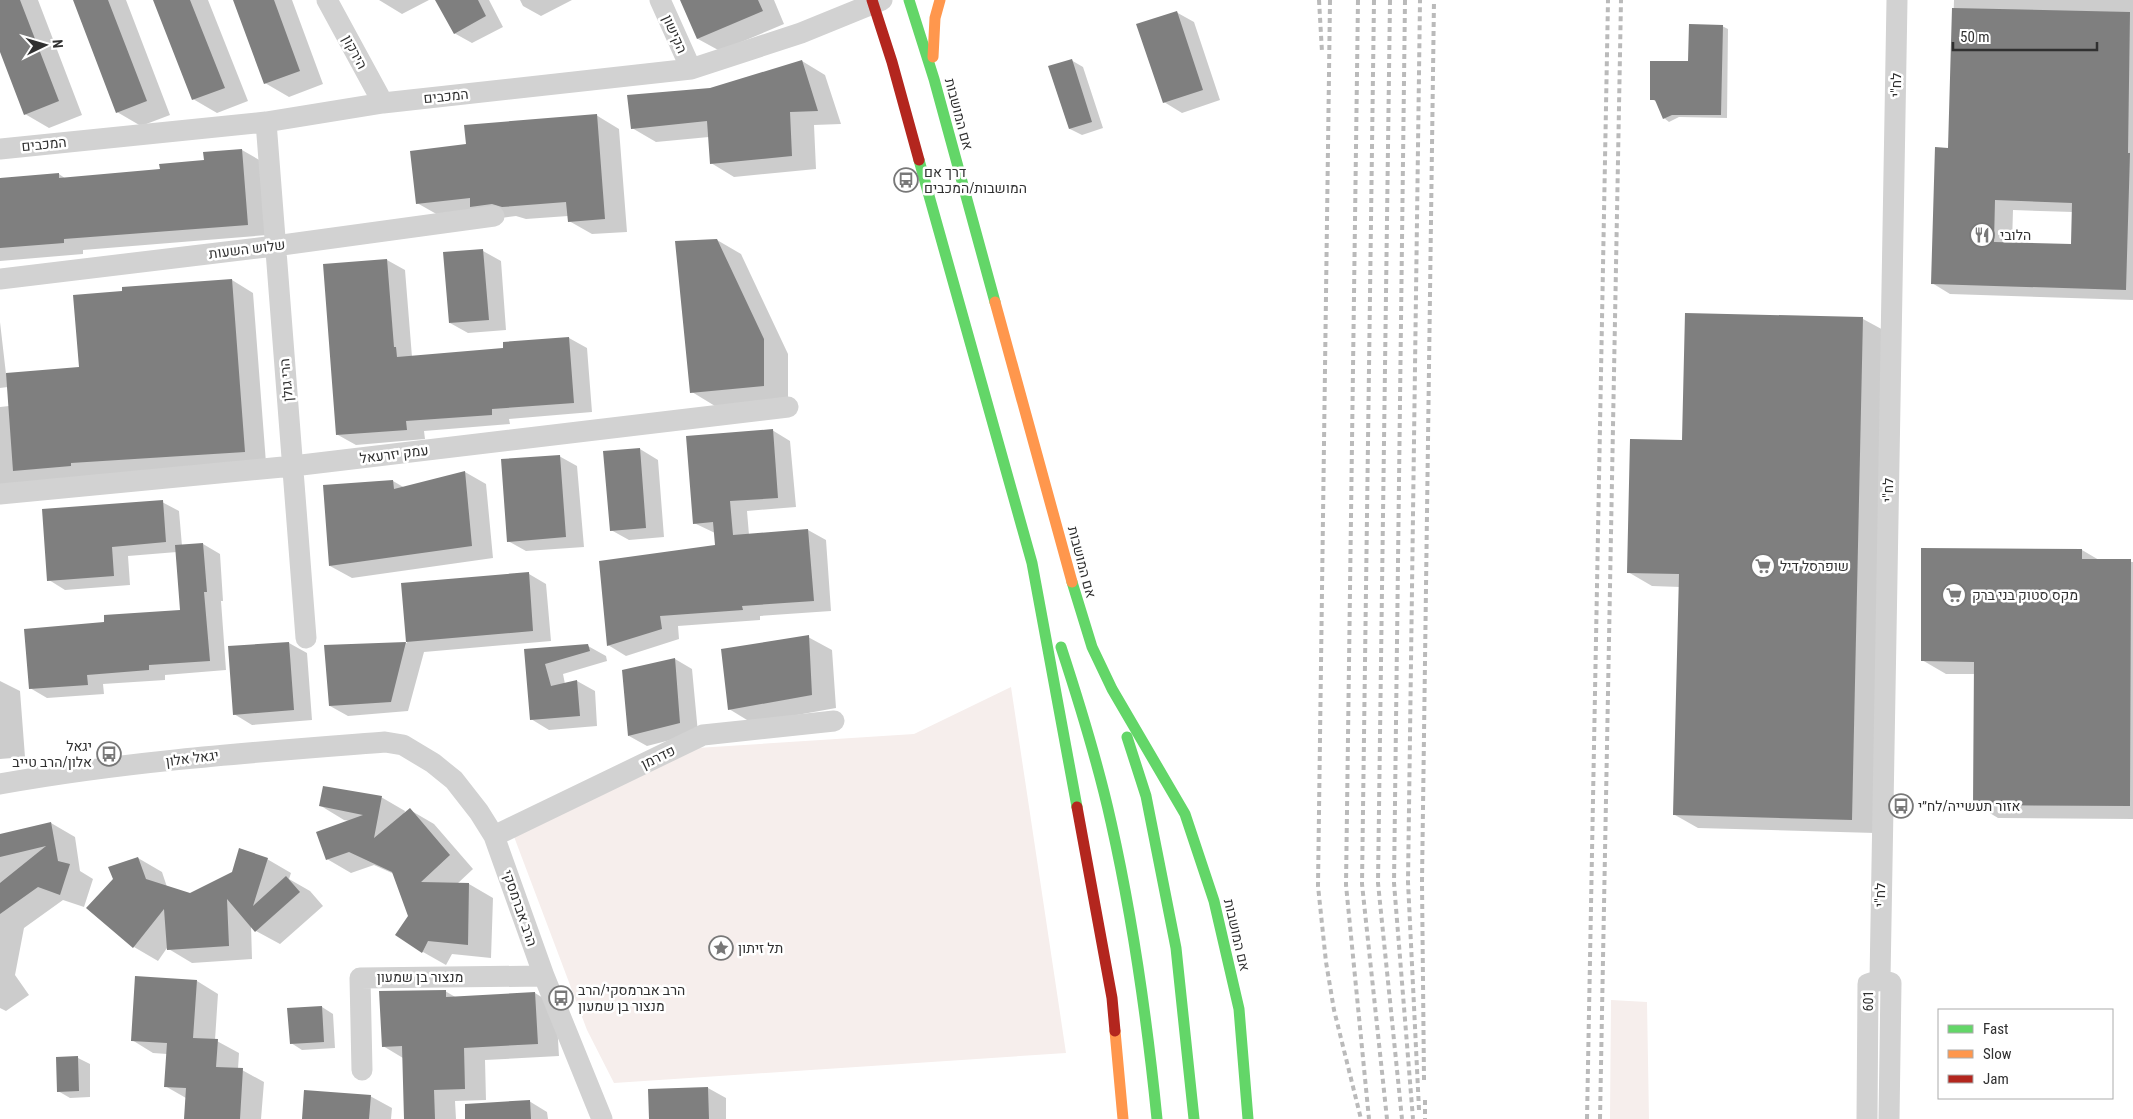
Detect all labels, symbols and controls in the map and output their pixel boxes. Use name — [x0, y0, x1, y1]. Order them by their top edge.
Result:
street label: הקישון — [659, 12, 691, 56]
north arrow — [20, 20, 70, 70]
scale bar — [1953, 20, 2097, 52]
text: 50 m — [1960, 28, 1990, 46]
street label: הירקון — [339, 32, 371, 72]
text: N — [50, 39, 66, 49]
street label: לח"י — [1888, 73, 1904, 97]
street label: אם המושבות — [942, 76, 976, 152]
street label: המכבים — [423, 86, 469, 106]
street label: המכבים — [21, 134, 67, 154]
place label: דרך אם המושבות/המכבים — [924, 164, 1027, 196]
bus stop icon: דרך אם המושבות/המכבים — [893, 167, 919, 193]
restaurant icon: הלובי — [1969, 222, 1995, 248]
place label: הלובי — [2000, 227, 2031, 243]
street label: שלוש השעות — [208, 236, 286, 262]
street label: הרי גולן — [276, 358, 296, 402]
street label: עמק יזרעאל — [359, 442, 429, 466]
street label: לח"י — [1880, 478, 1896, 502]
street label: אם המושבות — [1065, 524, 1099, 600]
supermarket icon: שופרסל דיל — [1750, 553, 1776, 579]
place label: שופרסל דיל — [1780, 558, 1849, 574]
supermarket icon: מקס סטוק בני ברק — [1941, 582, 1967, 608]
place label: מקס סטוק בני ברק — [1972, 587, 2078, 603]
place label: יגאל אלון/הרב טייב — [12, 738, 92, 770]
bus stop icon: יגאל אלון/הרב טייב — [96, 741, 122, 767]
street label: פדרמן — [638, 742, 678, 772]
street label: יגאל אלון — [165, 747, 219, 769]
bus stop icon: אזור תעשייה/לח״י — [1888, 793, 1914, 819]
place label: אזור תעשייה/לח״י — [1918, 798, 2021, 814]
street label: הרב אברמסקי — [499, 868, 541, 948]
street label: לח"י — [1872, 883, 1888, 907]
street label: אם המושבות — [1221, 897, 1253, 973]
place icon: תל זיתון — [708, 935, 734, 961]
place label: תל זיתון — [738, 940, 783, 956]
street label: מנצור בן שמעון — [377, 969, 463, 985]
place label: הרב אברמסקי/הרב מנצור בן שמעון — [578, 982, 685, 1014]
bus stop icon: הרב אברמסקי/הרב מנצור בן שמעון — [548, 985, 574, 1011]
street label: 601 — [1860, 990, 1876, 1012]
legend — [1938, 1009, 2113, 1099]
text: Fast — [1983, 1020, 2008, 1038]
text: Slow — [1983, 1045, 2012, 1063]
text: Jam — [1983, 1070, 2009, 1088]

